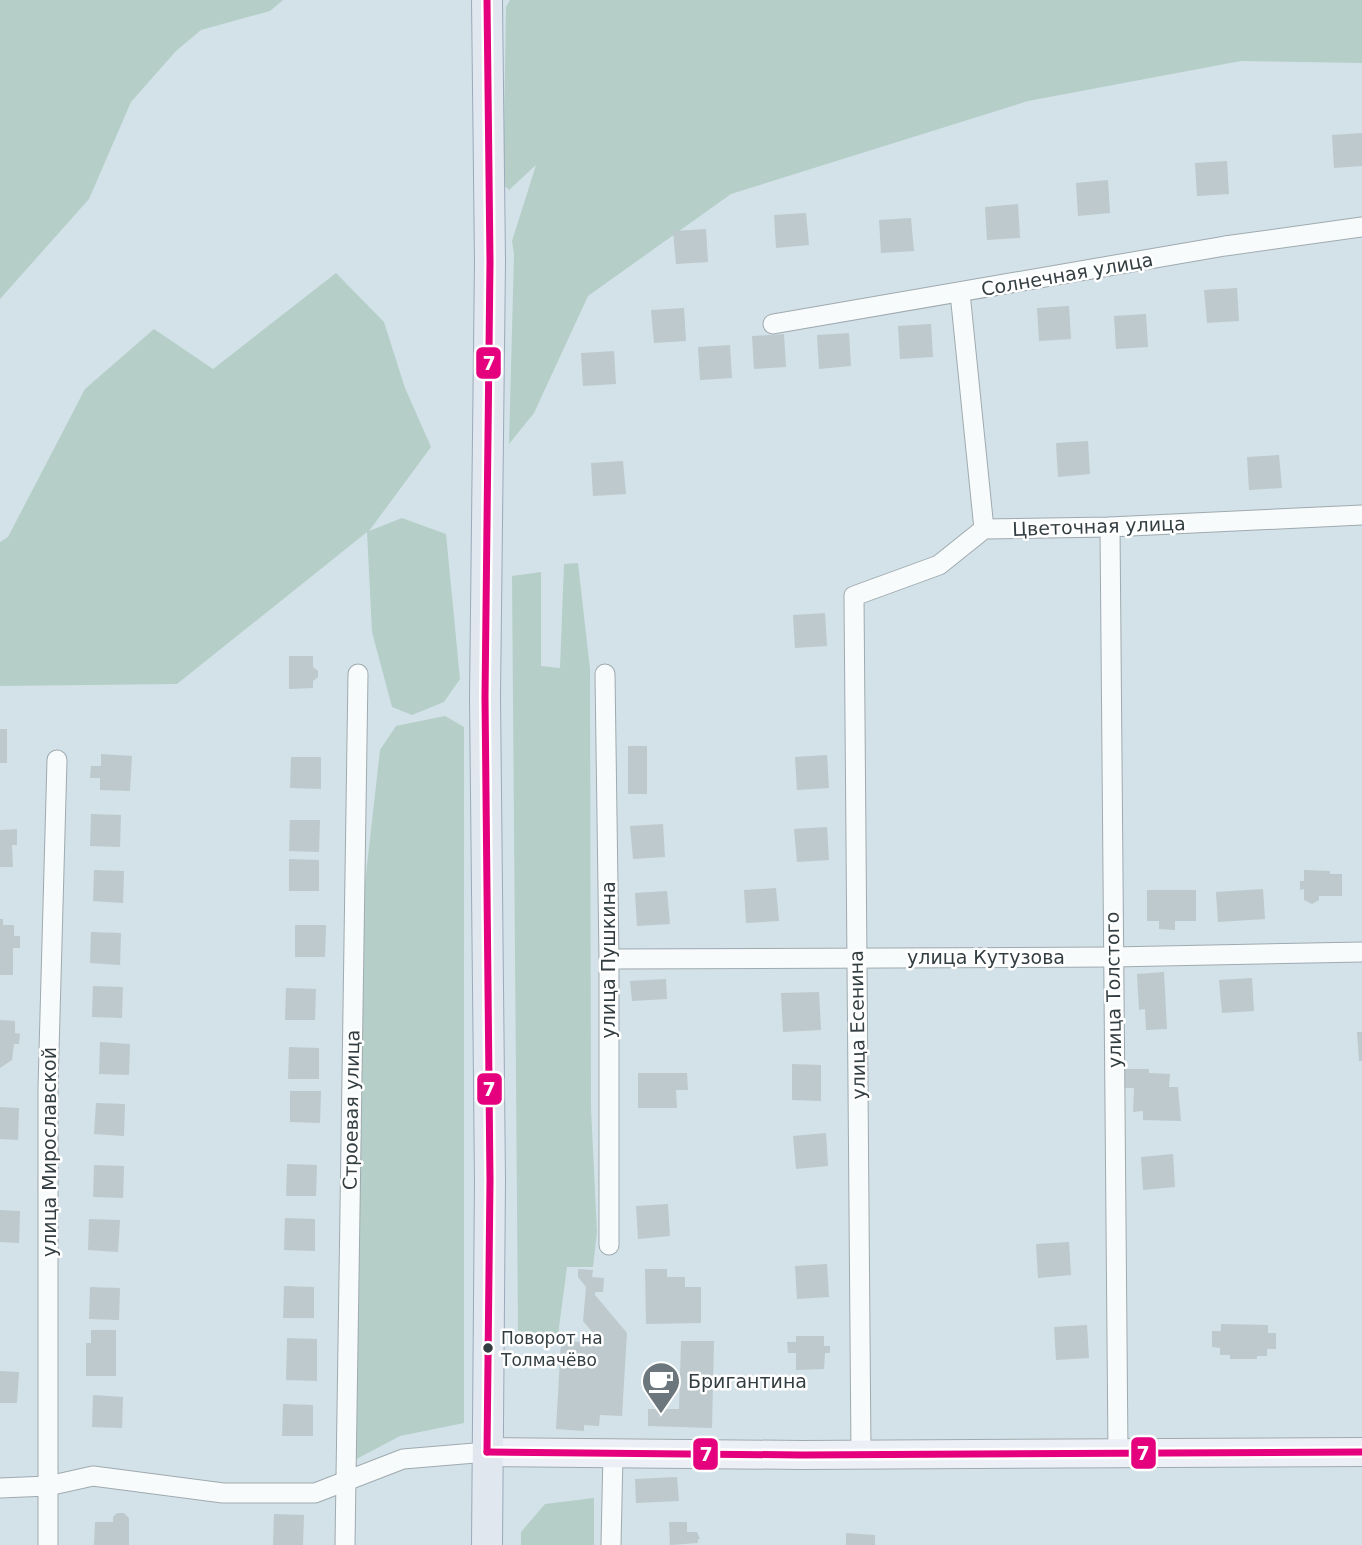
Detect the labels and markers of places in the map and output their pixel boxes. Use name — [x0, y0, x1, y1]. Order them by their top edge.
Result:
place label: Поворот на Толмачёво — [500, 1328, 603, 1370]
marker: Поворот на Толмачёво — [481, 1341, 495, 1355]
cafe icon: Бригантина — [640, 1360, 682, 1415]
place label: Бригантина — [688, 1370, 807, 1392]

